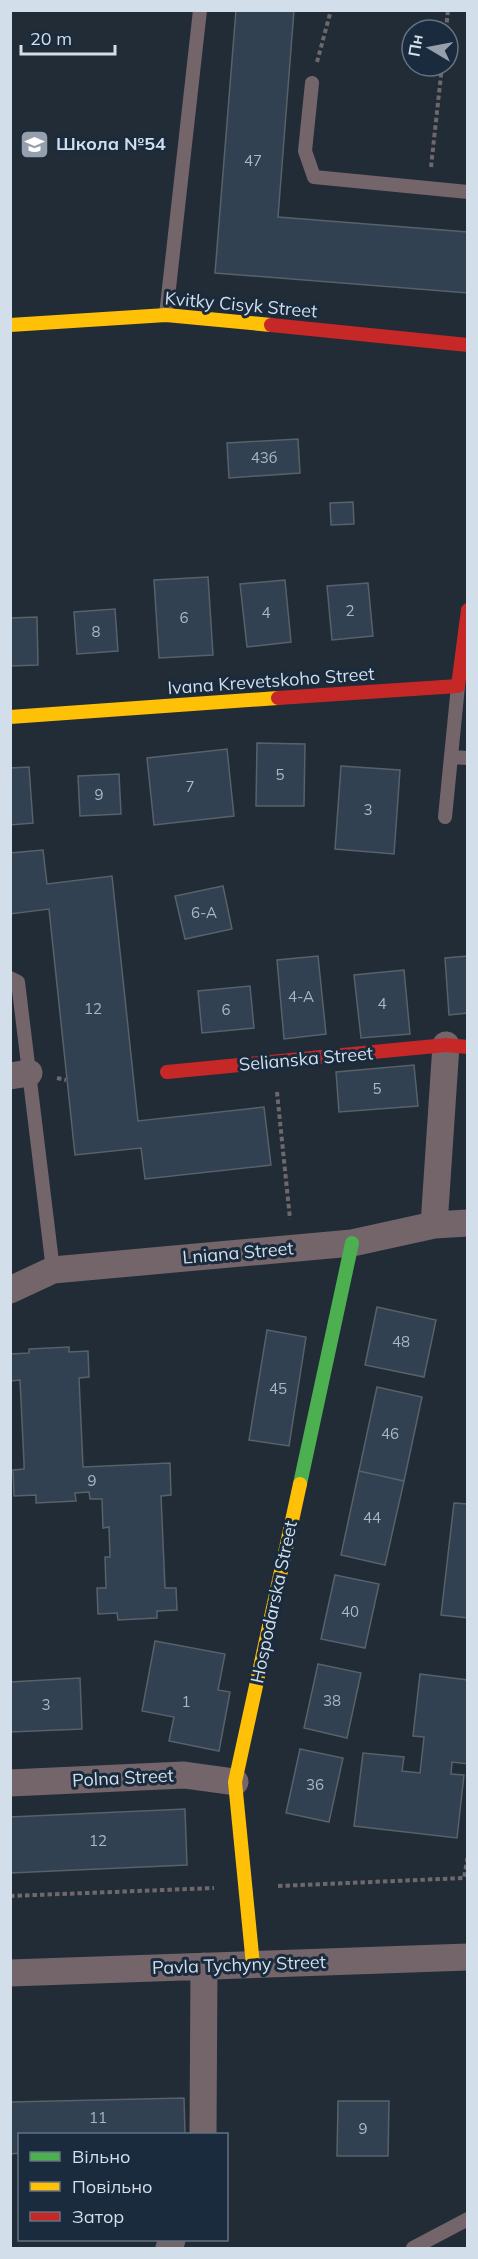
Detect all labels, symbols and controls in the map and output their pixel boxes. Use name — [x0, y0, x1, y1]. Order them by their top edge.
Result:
scale bar — [21, 18, 116, 56]
north arrow — [400, 18, 460, 78]
text: 20 m — [30, 27, 72, 50]
text: Пн — [403, 33, 427, 58]
school or university icon: Школа №54 — [19, 128, 51, 160]
place label: Школа №54 — [56, 132, 166, 155]
house number: 47 — [244, 151, 262, 170]
street label: Kvitky Cisyk Street — [164, 286, 318, 323]
house number: 43б — [251, 448, 277, 467]
house number: 2 — [345, 601, 355, 620]
house number: 4 — [261, 603, 271, 622]
house number: 6 — [179, 608, 189, 627]
house number: 8 — [91, 622, 101, 641]
street label: Ivana Krevetskoho Street — [167, 662, 375, 699]
house number: 5 — [275, 765, 285, 784]
house number: 7 — [185, 777, 195, 796]
house number: 9 — [94, 785, 104, 804]
house number: 3 — [363, 800, 373, 819]
house number: 6-А — [191, 903, 217, 922]
house number: 4-А — [288, 987, 314, 1006]
house number: 4 — [377, 994, 387, 1013]
house number: 12 — [84, 999, 102, 1018]
house number: 6 — [221, 1000, 231, 1019]
street label: Selianska Street — [238, 1041, 374, 1076]
house number: 5 — [372, 1079, 382, 1098]
street label: Lniana Street — [182, 1236, 294, 1269]
house number: 48 — [392, 1332, 410, 1351]
house number: 45 — [269, 1379, 287, 1398]
house number: 46 — [381, 1424, 399, 1443]
house number: 9 — [87, 1471, 97, 1490]
house number: 44 — [363, 1508, 381, 1527]
street label: Hospodarska Street — [245, 1519, 302, 1685]
house number: 40 — [341, 1602, 359, 1621]
house number: 38 — [323, 1691, 341, 1710]
house number: 1 — [181, 1692, 191, 1711]
house number: 3 — [41, 1695, 51, 1714]
street label: Polna Street — [72, 1763, 174, 1792]
house number: 36 — [306, 1775, 324, 1794]
house number: 12 — [89, 1831, 107, 1850]
street label: Pavla Tychyny Street — [152, 1950, 326, 1979]
house number: 11 — [89, 2108, 107, 2127]
house number: 9 — [358, 2119, 368, 2138]
legend — [18, 2133, 228, 2241]
text: Вільно — [72, 2145, 130, 2168]
text: Повільно — [72, 2175, 152, 2198]
text: Затор — [72, 2205, 124, 2228]

